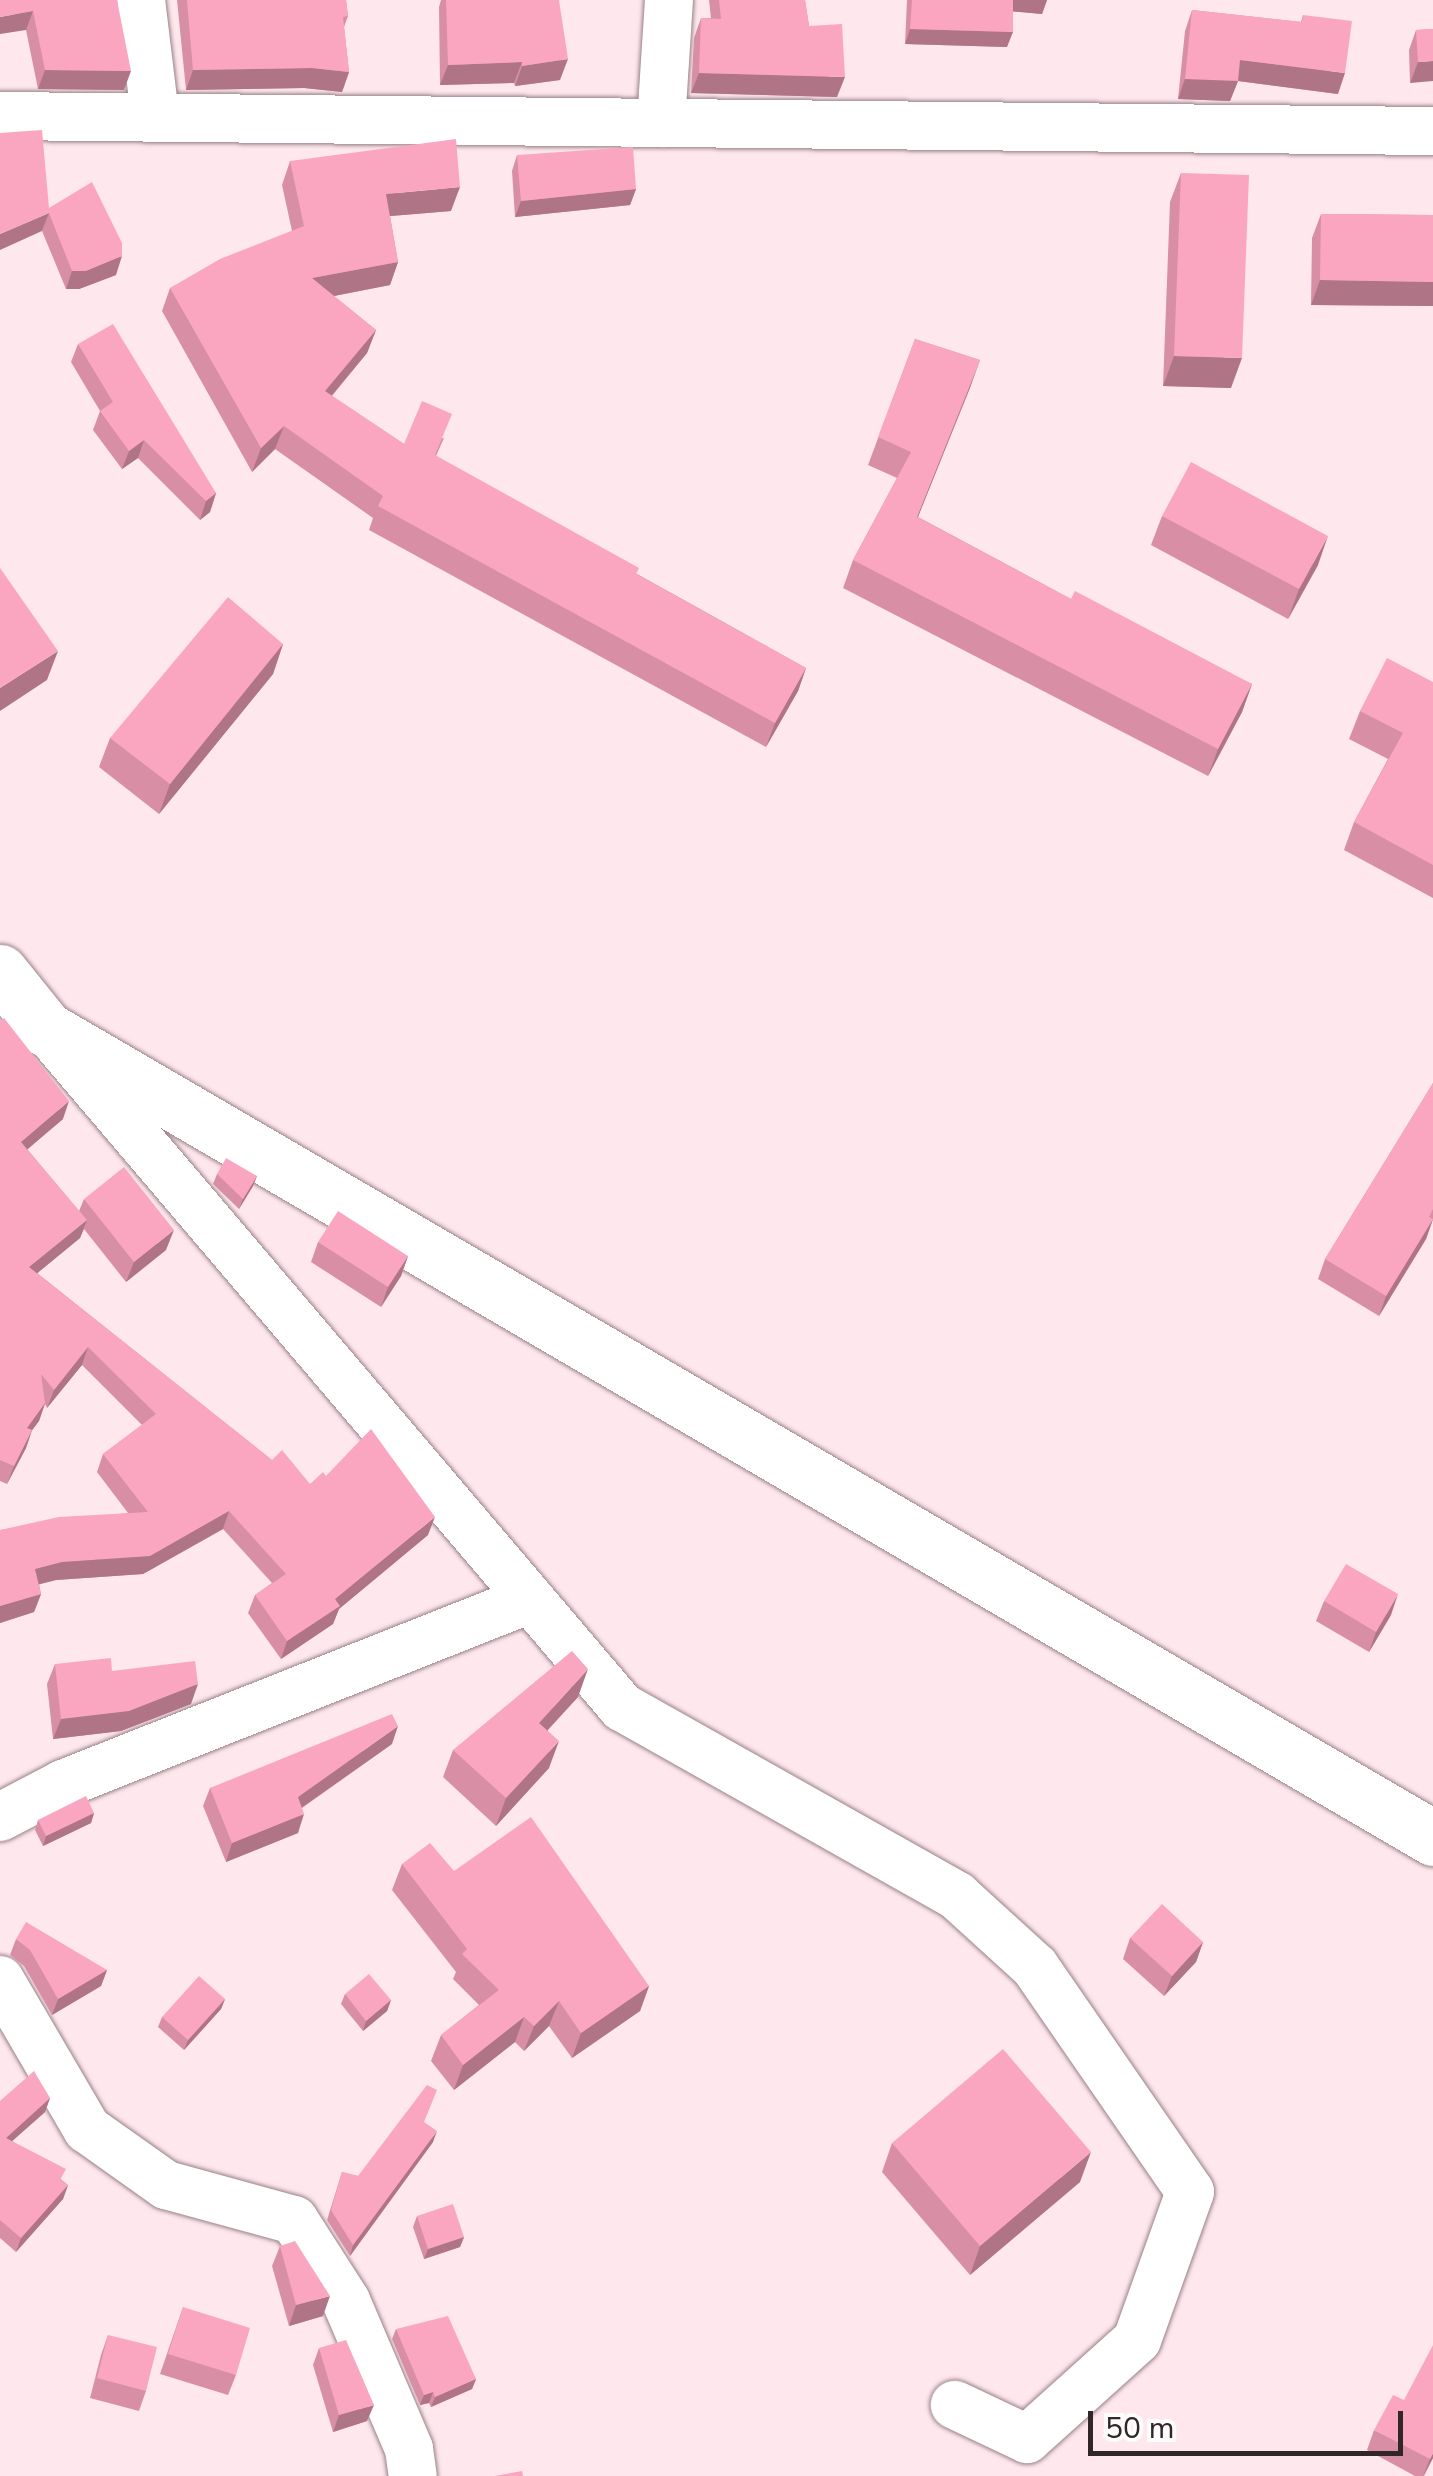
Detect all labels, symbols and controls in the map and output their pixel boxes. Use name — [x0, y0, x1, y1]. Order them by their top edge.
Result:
scale bar — [1093, 2391, 1408, 2453]
text: 50 m — [1105, 2408, 1174, 2449]

